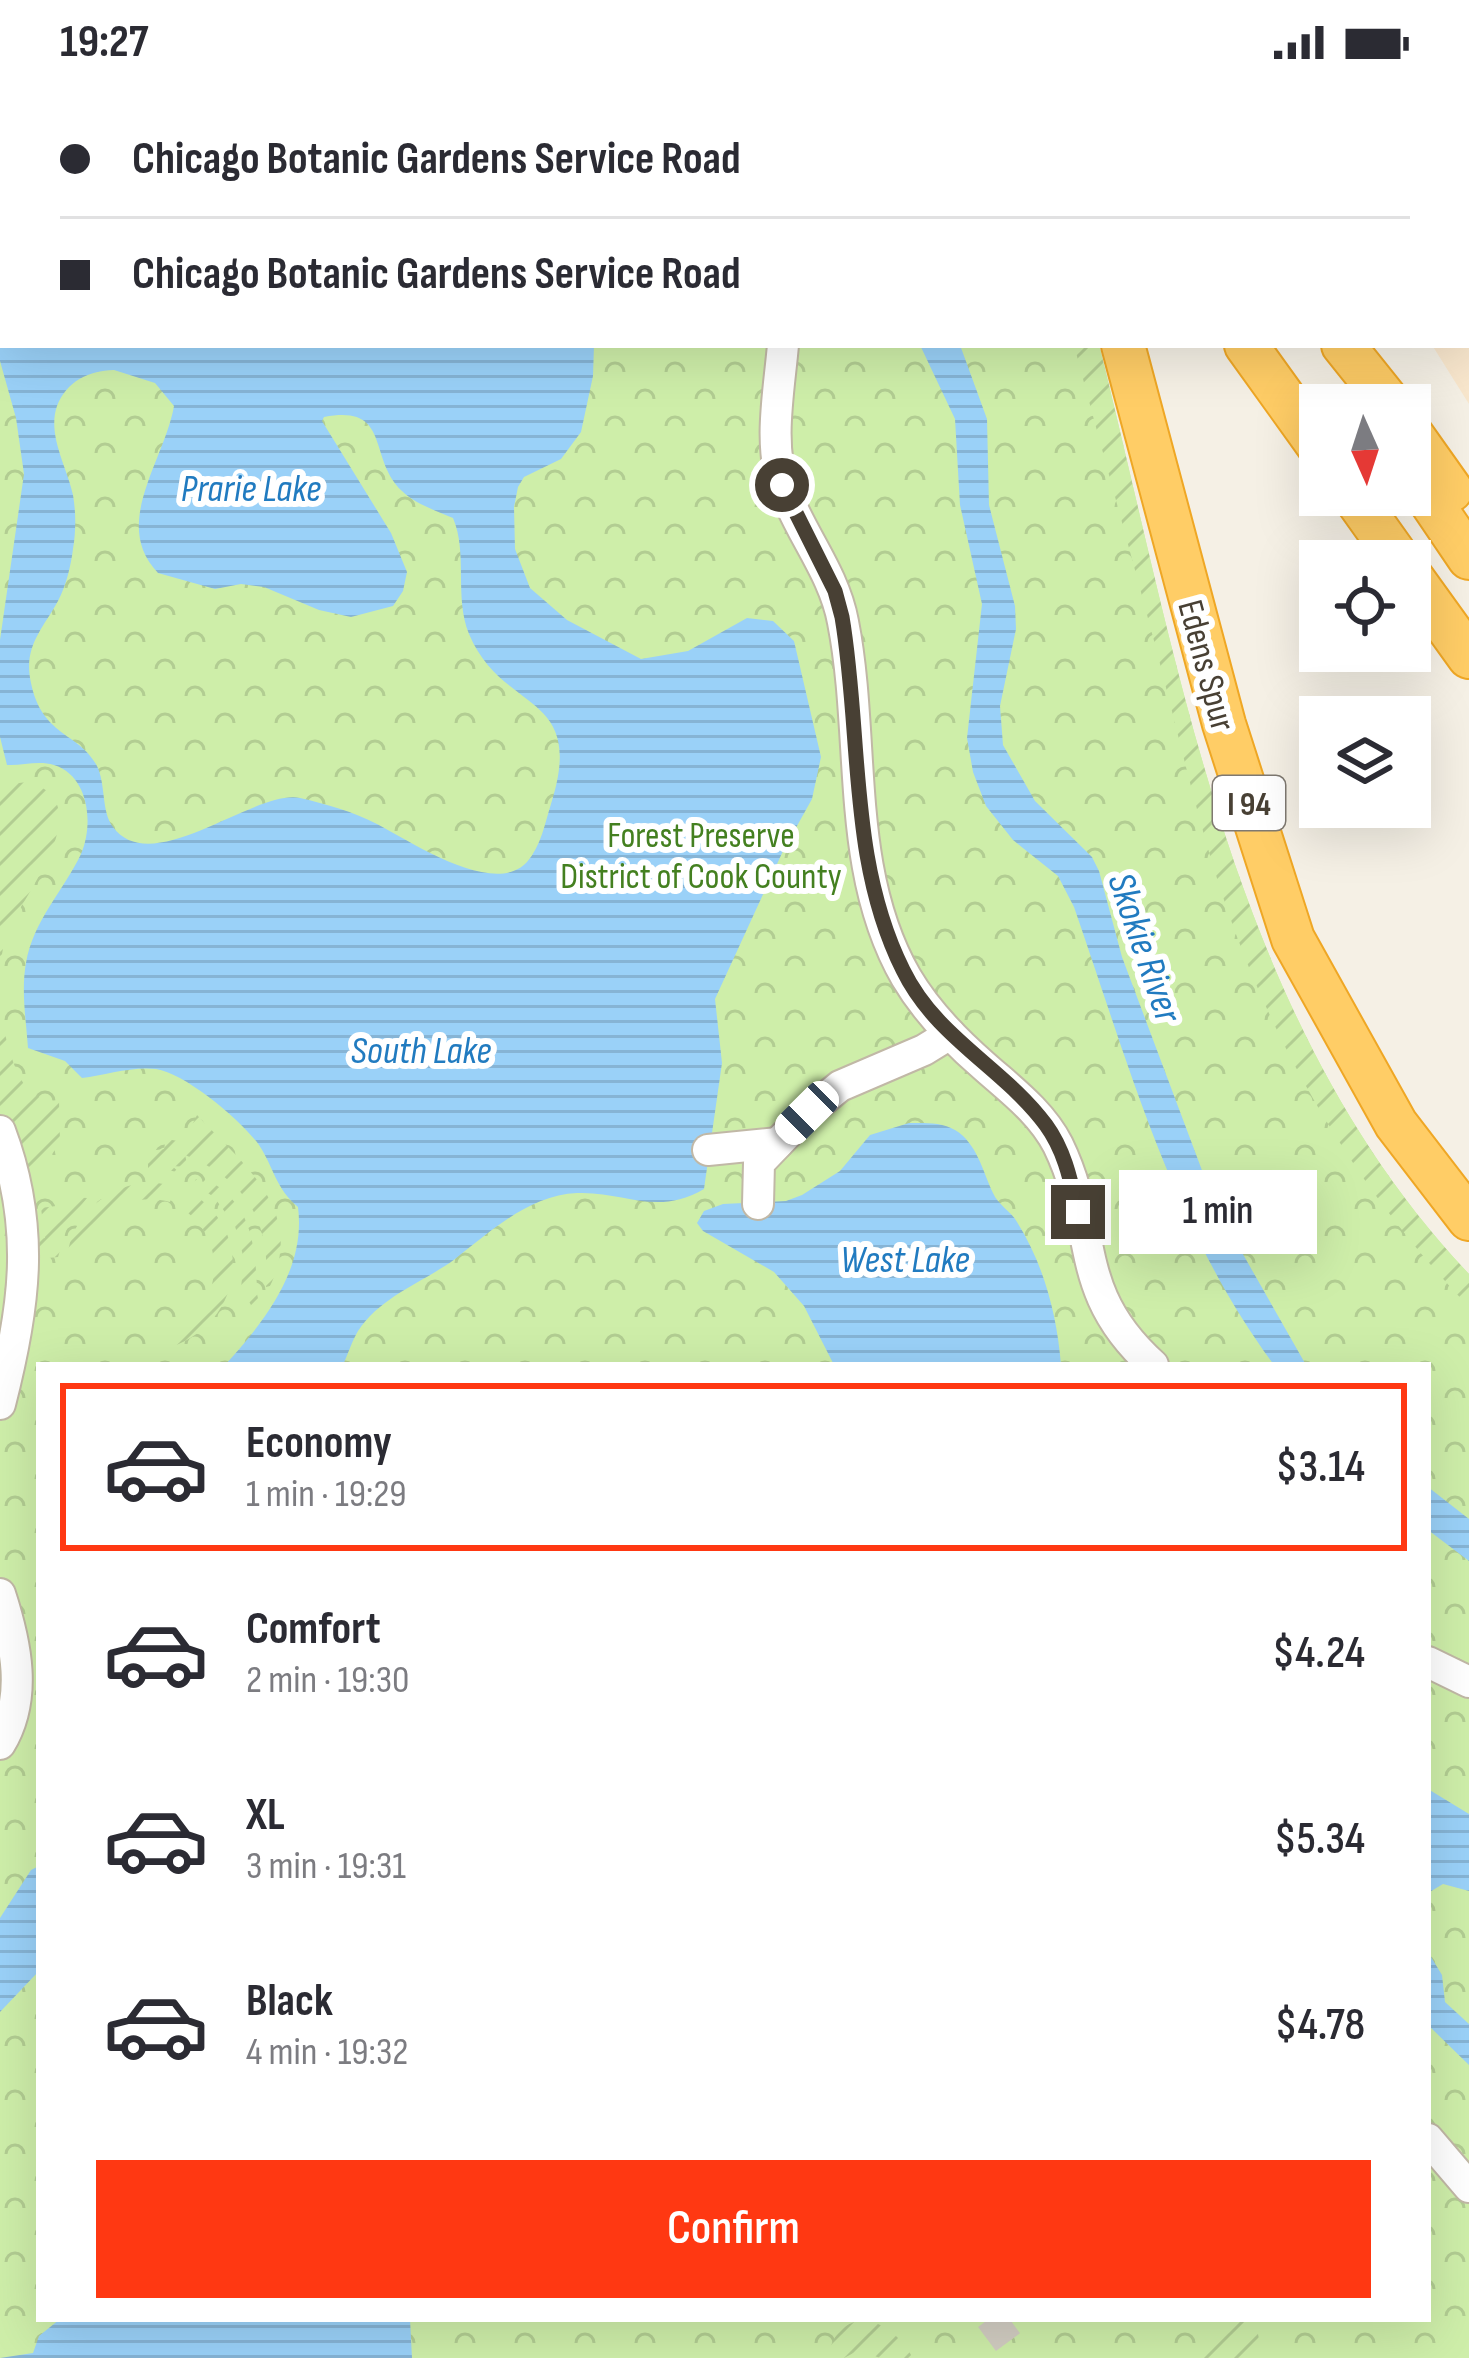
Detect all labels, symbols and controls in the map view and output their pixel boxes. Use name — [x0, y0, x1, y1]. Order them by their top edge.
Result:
text: 19:27 — [60, 15, 148, 70]
text: Chicago Botanic Gardens Service Road — [132, 132, 741, 187]
text: Chicago Botanic Gardens Service Road — [132, 247, 741, 302]
north arrow — [1299, 384, 1431, 516]
map controls — [1299, 384, 1431, 828]
route start — [755, 458, 809, 512]
water label: Prarie Lake — [181, 466, 321, 513]
button: locate — [1299, 540, 1431, 672]
street label: Edens Spur — [1167, 595, 1244, 736]
button: layers — [1299, 696, 1431, 828]
road number: I 94 — [1213, 776, 1285, 830]
park label: Forest Preserve District of Cook County — [560, 815, 842, 899]
water label: Skokie River — [1096, 867, 1192, 1030]
water label: South Lake — [351, 1028, 491, 1075]
car — [769, 1075, 845, 1151]
callout: 1 min — [1120, 1170, 1318, 1254]
route end — [1051, 1185, 1105, 1239]
text: 1 min — [1183, 1188, 1253, 1235]
water label: West Lake — [840, 1237, 970, 1284]
icon: car — [102, 1413, 210, 1521]
text: Economy — [246, 1416, 392, 1471]
text: $3.14 — [1276, 1440, 1365, 1495]
text: 1 min · 19:29 — [246, 1471, 407, 1518]
icon: car — [102, 1599, 210, 1707]
text: Comfort — [246, 1602, 381, 1657]
text: $4.24 — [1272, 1626, 1365, 1681]
text: 2 min · 19:30 — [246, 1657, 409, 1704]
icon: car — [102, 1785, 210, 1893]
text: XL — [246, 1788, 285, 1843]
text: $5.34 — [1274, 1812, 1365, 1867]
text: 3 min · 19:31 — [246, 1843, 406, 1890]
icon: car — [102, 1971, 210, 2079]
text: Black — [246, 1974, 333, 2029]
text: $4.78 — [1275, 1998, 1365, 2053]
text: 4 min · 19:32 — [246, 2029, 408, 2076]
button: Confirm — [96, 2160, 1371, 2298]

